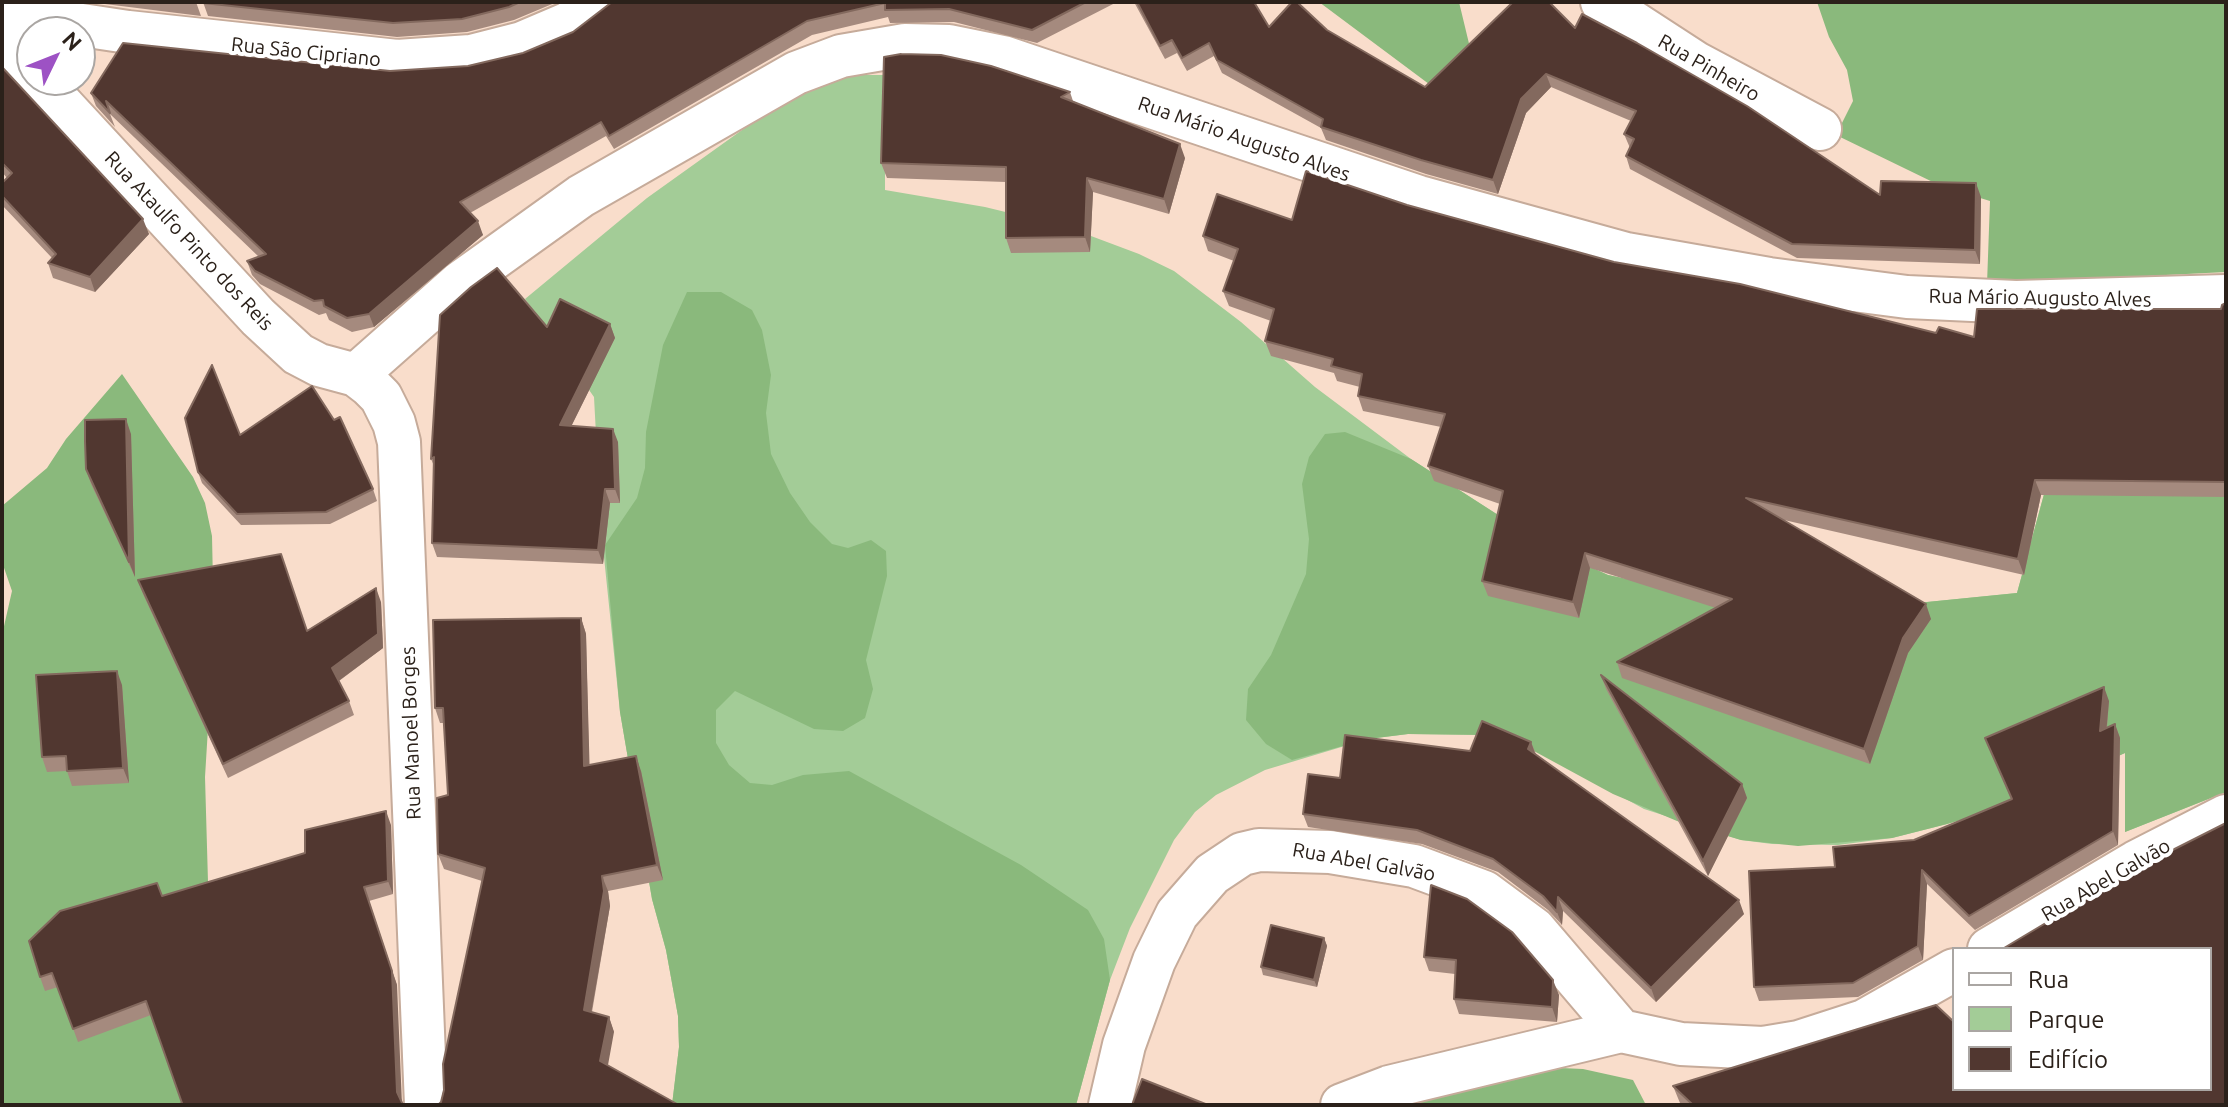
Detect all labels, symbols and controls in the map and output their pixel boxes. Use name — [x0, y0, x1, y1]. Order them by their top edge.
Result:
north arrow — [16, 16, 96, 96]
text: N — [58, 26, 87, 55]
street label: Rua Pinheiro — [1654, 29, 1764, 107]
street label: Rua São Cipriano — [230, 32, 382, 72]
street label: Rua Mário Augusto Alves — [1135, 91, 1353, 187]
street label: Rua Ataulfo Pinto dos Reis — [100, 146, 278, 336]
street label: Rua Mário Augusto Alves — [1928, 284, 2152, 312]
street label: Rua Manoel Borges — [396, 646, 426, 820]
street label: Rua Abel Galvão — [2037, 833, 2175, 927]
street label: Rua Abel Galvão — [1291, 838, 1437, 886]
legend — [1952, 947, 2212, 1091]
text: Rua — [2028, 966, 2069, 993]
text: Parque — [2028, 1006, 2105, 1033]
text: Edifício — [2028, 1046, 2108, 1073]

